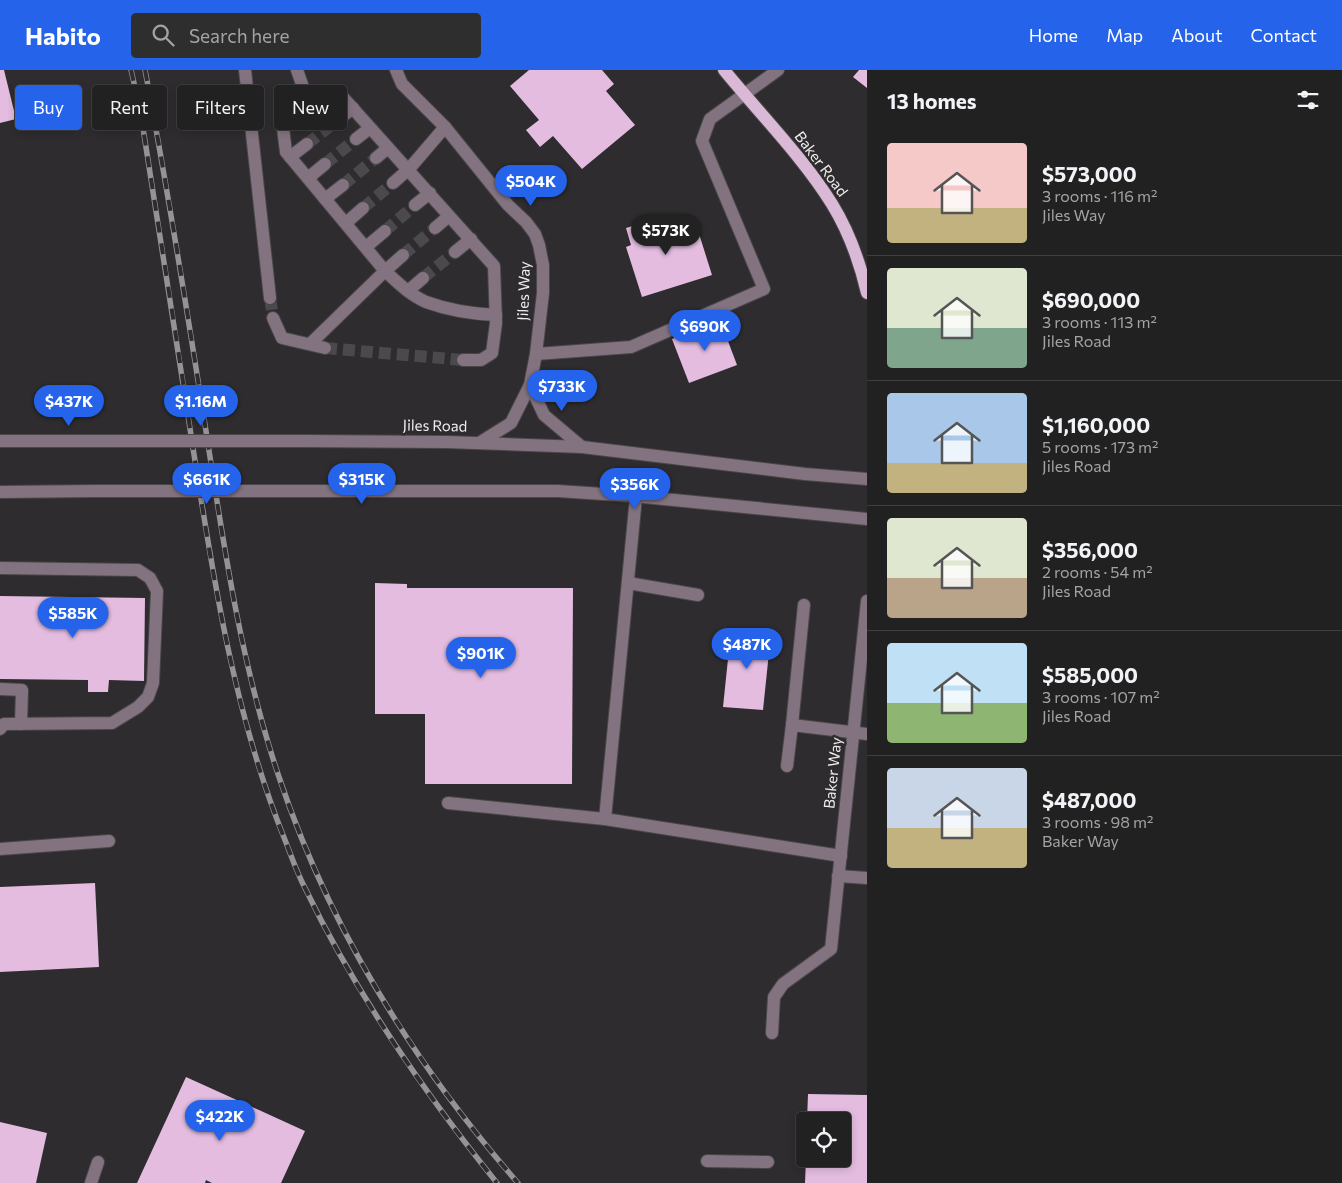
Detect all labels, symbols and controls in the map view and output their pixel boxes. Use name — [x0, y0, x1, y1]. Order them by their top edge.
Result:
search box — [131, 13, 481, 58]
text: Habito — [25, 21, 101, 50]
icon: search — [149, 21, 177, 49]
text: Search here — [189, 24, 289, 47]
text: Home — [1029, 24, 1078, 46]
text: Map — [1106, 24, 1143, 46]
text: About — [1171, 24, 1223, 46]
text: Contact — [1251, 24, 1317, 46]
chip: Buy — [15, 85, 82, 130]
chip: Rent — [92, 85, 167, 130]
chip: Filters — [177, 85, 264, 130]
chip: New — [274, 85, 347, 130]
icon: filters — [1294, 86, 1322, 114]
text: 13 homes — [887, 88, 977, 113]
street label: Baker Road — [791, 127, 852, 200]
text: $573,000 — [1042, 161, 1137, 186]
icon: home — [927, 163, 987, 223]
pin: $504K — [496, 164, 566, 207]
text: $504K — [506, 171, 556, 190]
text: 3 rooms · 116 m² — [1042, 186, 1157, 205]
text: Jiles Way — [1042, 205, 1106, 224]
pin: $573K — [631, 214, 701, 256]
text: $573K — [642, 220, 690, 239]
street label: Jiles Way — [513, 261, 533, 321]
text: $690,000 — [1042, 287, 1140, 312]
icon: home — [927, 288, 987, 348]
pin: $690K — [670, 310, 740, 352]
text: 3 rooms · 113 m² — [1042, 312, 1157, 331]
text: $690K — [680, 316, 730, 335]
text: Jiles Road — [1042, 331, 1111, 350]
pin: $733K — [527, 370, 597, 412]
text: $733K — [538, 376, 586, 395]
pin: $437K — [34, 384, 104, 427]
pin: $1.16M — [160, 384, 242, 427]
text: $437K — [45, 391, 93, 410]
text: $1.16M — [175, 391, 227, 410]
text: $1,160,000 — [1042, 412, 1150, 437]
icon: home — [927, 413, 987, 473]
street label: Jiles Road — [403, 415, 468, 435]
text: 5 rooms · 173 m² — [1042, 437, 1159, 456]
text: Jiles Road — [1042, 456, 1111, 475]
pin: $661K — [172, 462, 242, 505]
pin: $315K — [327, 462, 397, 505]
pin: $356K — [600, 468, 670, 510]
text: $661K — [183, 469, 231, 488]
text: $315K — [339, 469, 385, 488]
text: $356K — [611, 474, 659, 493]
text: $356,000 — [1042, 537, 1138, 562]
icon: home — [927, 538, 987, 598]
text: 2 rooms · 54 m² — [1042, 562, 1153, 581]
text: Jiles Road — [1042, 581, 1111, 600]
pin: $585K — [38, 596, 108, 639]
text: $585K — [49, 603, 97, 622]
pin: $487K — [712, 628, 782, 670]
text: $487K — [723, 634, 771, 653]
pin: $901K — [446, 636, 516, 679]
text: $901K — [457, 643, 505, 662]
text: $585,000 — [1042, 662, 1138, 687]
icon: home — [927, 663, 987, 723]
text: 3 rooms · 107 m² — [1042, 687, 1160, 706]
text: Jiles Road — [1042, 706, 1111, 725]
street label: Baker Way — [819, 736, 845, 810]
text: $487,000 — [1042, 787, 1136, 812]
icon: home — [927, 788, 987, 848]
text: 3 rooms · 98 m² — [1042, 812, 1153, 831]
text: Baker Way — [1042, 831, 1119, 850]
pin: $422K — [185, 1100, 255, 1142]
text: $422K — [196, 1106, 244, 1125]
map controls — [796, 1112, 851, 1167]
button: locate — [796, 1112, 851, 1167]

